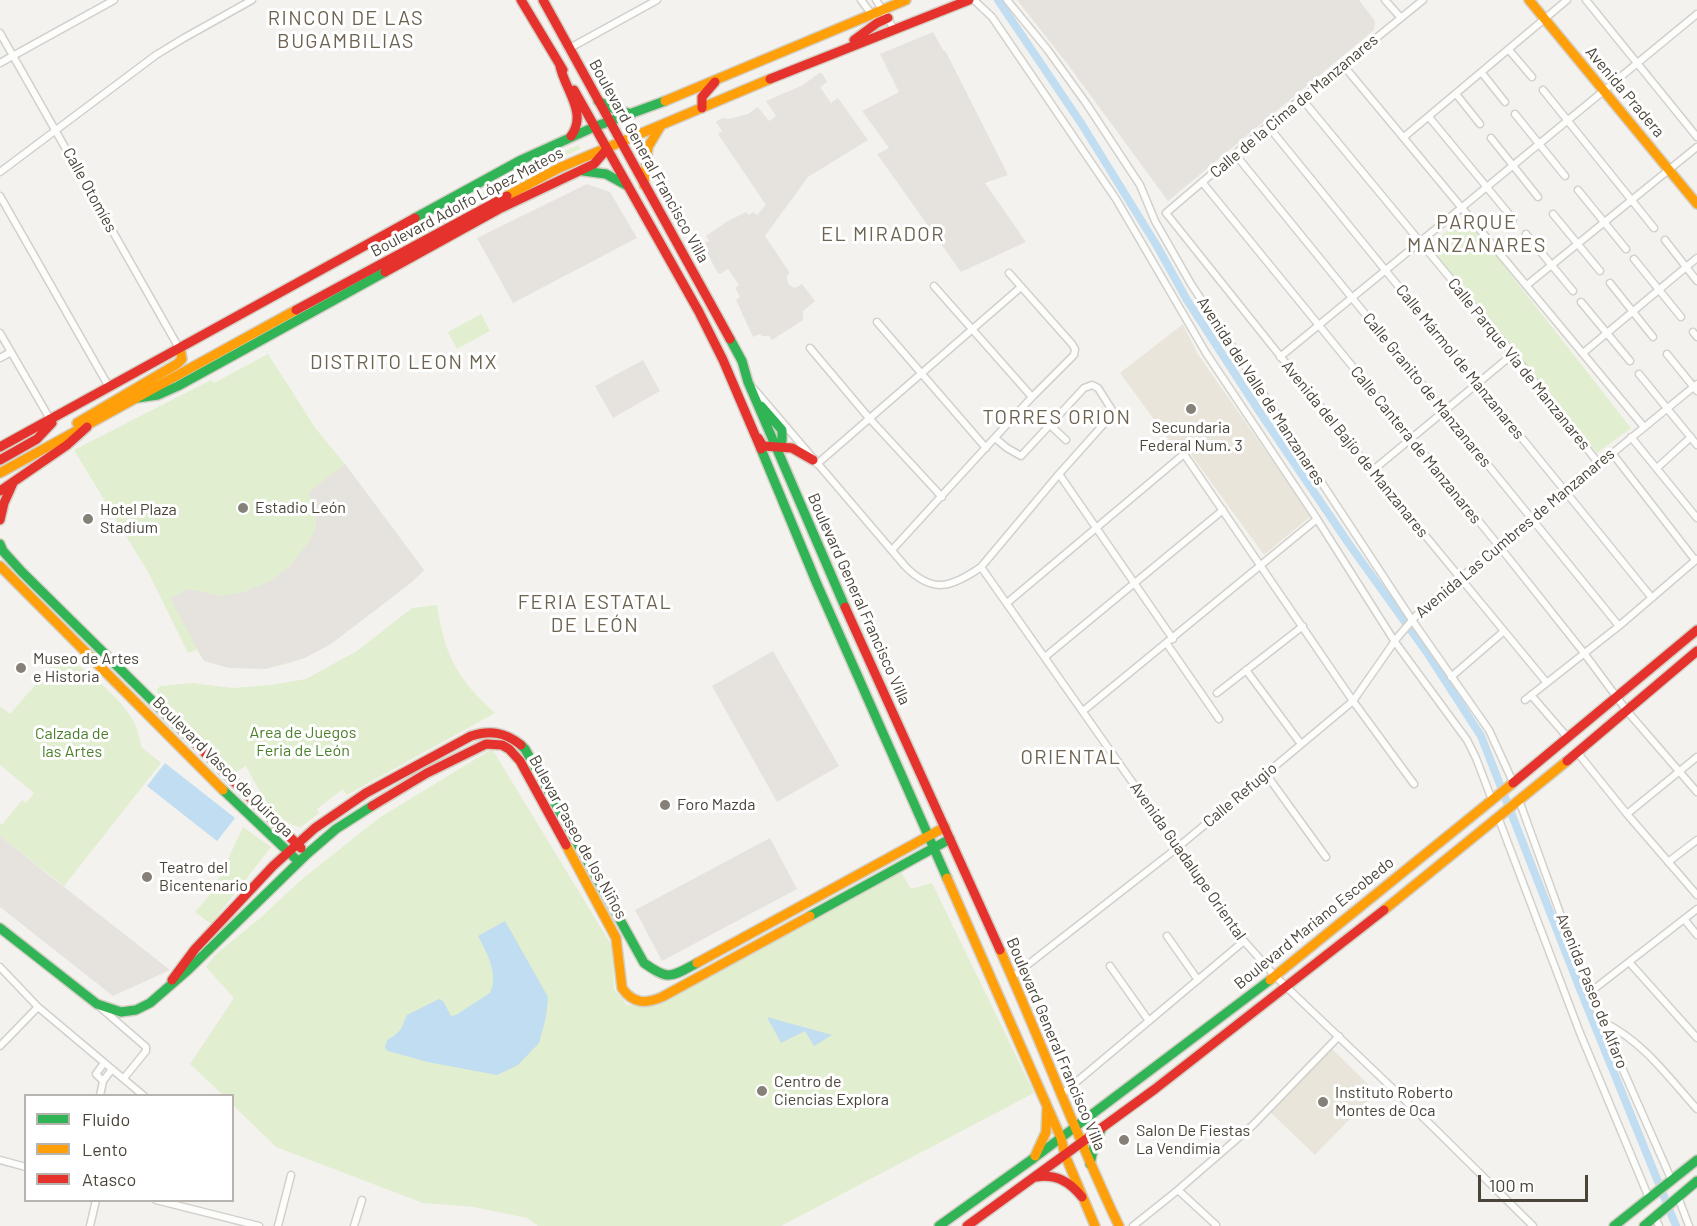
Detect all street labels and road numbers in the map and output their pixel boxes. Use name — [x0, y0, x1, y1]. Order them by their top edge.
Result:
street label: Calle de la Cima de Manzanares — [1206, 30, 1382, 182]
street label: Avenida Pradera — [1581, 43, 1669, 141]
street label: Boulevard General Francisco Villa — [585, 56, 713, 266]
street label: Boulevard Adolfo López Mateos — [367, 143, 567, 261]
street label: Calle Otomíes — [59, 144, 121, 236]
street label: Calle Parque Vía de Manzanares — [1444, 274, 1594, 454]
street label: Calle Mármol de Manzanares — [1392, 281, 1528, 443]
street label: Avenida del Valle de Manzanares — [1193, 293, 1329, 489]
street label: Calle Granito de Manzanares — [1359, 309, 1495, 471]
street label: Avenida del Bajío de Manzanares — [1278, 357, 1432, 541]
street label: Calle Cantera de Manzanares — [1346, 362, 1486, 528]
street label: Avenida Las Cumbres de Manzanares — [1412, 444, 1618, 622]
street label: Boulevard General Francisco Villa — [804, 490, 914, 708]
street label: Boulevard Vasco de Quiroga — [149, 693, 297, 841]
street label: Bulevar Paseo de los Niños — [525, 752, 631, 922]
street label: Calle Refugio — [1199, 759, 1281, 831]
street label: Avenida Guadalupe Oriental — [1126, 778, 1250, 944]
street label: Boulevard Mariano Escobedo — [1230, 853, 1398, 993]
street label: Avenida Paseo de Alfaro — [1552, 911, 1632, 1071]
street label: Boulevard General Francisco Villa — [1002, 935, 1110, 1153]

